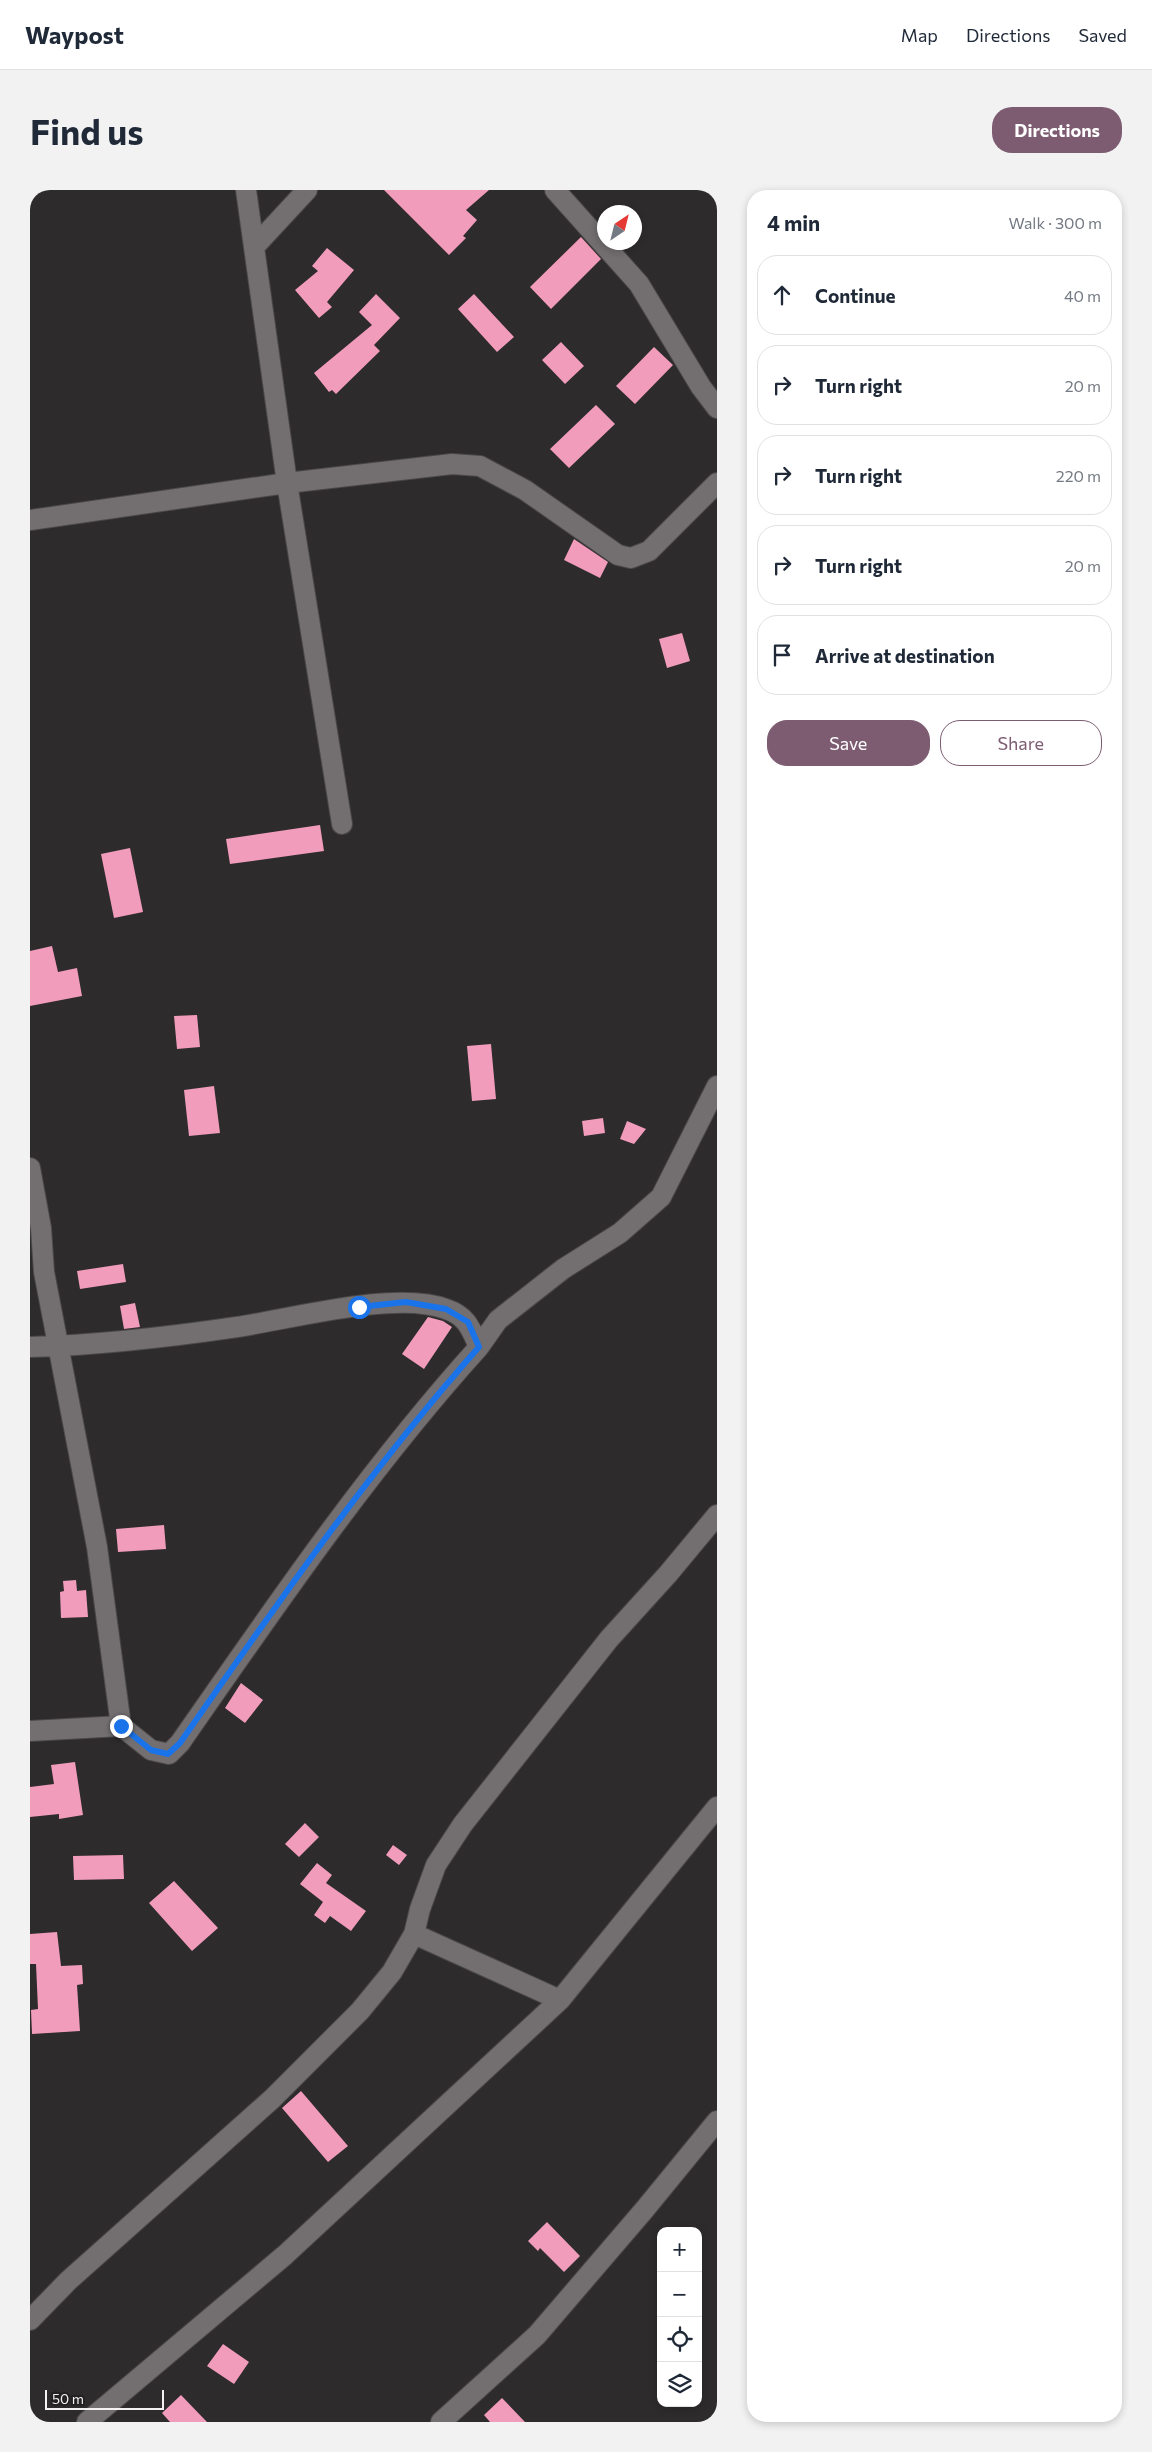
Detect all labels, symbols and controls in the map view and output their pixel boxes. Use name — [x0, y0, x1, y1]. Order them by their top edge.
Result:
text: Waypost — [25, 20, 124, 49]
text: Map — [901, 24, 938, 46]
text: Directions — [966, 24, 1050, 46]
text: Saved — [1078, 24, 1127, 46]
button: Directions — [992, 107, 1122, 153]
text: Find us — [30, 109, 144, 152]
north arrow — [597, 205, 642, 250]
text: 4 min — [767, 210, 820, 235]
text: Walk · 300 m — [1008, 213, 1102, 232]
icon: ahead — [768, 281, 796, 309]
text: Continue — [815, 284, 895, 307]
text: 40 m — [1064, 286, 1101, 305]
icon: right — [768, 371, 796, 399]
text: Turn right — [815, 374, 902, 397]
text: 20 m — [1065, 376, 1101, 395]
icon: right — [768, 461, 796, 489]
text: Turn right — [815, 464, 902, 487]
text: 220 m — [1056, 466, 1101, 485]
icon: right — [768, 551, 796, 579]
text: Turn right — [815, 554, 902, 577]
text: 20 m — [1065, 556, 1101, 575]
icon: arrive — [768, 641, 796, 669]
text: Arrive at destination — [815, 644, 995, 667]
button: Save — [767, 720, 930, 766]
button: Share — [940, 720, 1102, 766]
route start — [348, 1296, 371, 1319]
route end — [110, 1715, 133, 1738]
map controls — [657, 2227, 702, 2407]
button: + — [657, 2227, 702, 2272]
button: − — [657, 2272, 702, 2317]
button: locate — [657, 2317, 702, 2362]
button: layers — [657, 2362, 702, 2407]
scale bar — [45, 2387, 164, 2410]
text: 50 m — [52, 2390, 84, 2407]

